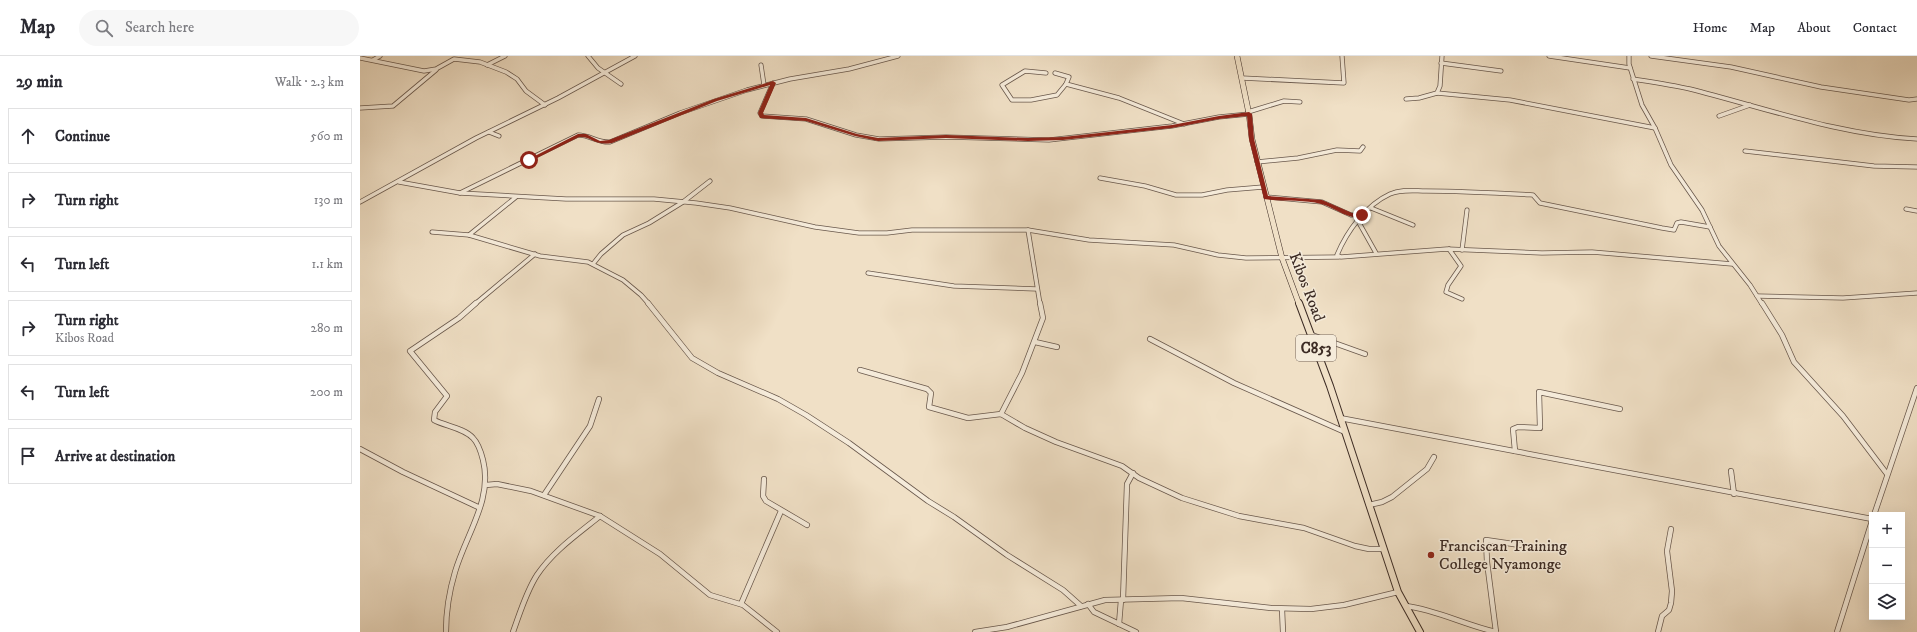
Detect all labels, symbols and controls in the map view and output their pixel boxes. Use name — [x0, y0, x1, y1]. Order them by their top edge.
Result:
search box — [79, 10, 359, 46]
text: Map — [20, 16, 55, 39]
icon: search — [93, 17, 115, 39]
text: Search here — [125, 18, 194, 37]
text: Home — [1693, 19, 1727, 37]
text: Map — [1749, 19, 1775, 37]
text: About — [1797, 19, 1831, 37]
text: Contact — [1853, 19, 1897, 37]
text: 29 min — [16, 71, 63, 93]
text: Walk · 2.3 km — [275, 74, 344, 90]
icon: ahead — [17, 125, 39, 147]
text: Continue — [55, 127, 110, 146]
text: 560 m — [310, 128, 343, 144]
route start — [520, 151, 538, 169]
icon: right — [17, 189, 39, 211]
text: Turn right — [55, 191, 118, 210]
text: 130 m — [314, 192, 343, 208]
route end — [1353, 206, 1371, 224]
street label: Kibos Road — [1285, 250, 1329, 324]
icon: left — [17, 253, 39, 275]
text: Turn left — [55, 255, 109, 274]
text: 1.1 km — [311, 256, 343, 272]
text: Turn right — [55, 311, 118, 330]
icon: right — [17, 317, 39, 339]
text: 280 m — [311, 320, 343, 336]
text: Kibos Road — [55, 330, 114, 346]
road number: C853 — [1296, 335, 1336, 361]
icon: left — [17, 381, 39, 403]
text: Turn left — [55, 383, 109, 402]
text: 200 m — [310, 384, 343, 400]
icon: arrive — [17, 445, 39, 467]
text: Arrive at destination — [55, 447, 175, 466]
map controls — [1869, 512, 1905, 620]
button: + — [1869, 512, 1905, 548]
place label: Franciscan Training College Nyamonge — [1439, 536, 1567, 574]
button: − — [1869, 548, 1905, 584]
marker: Franciscan Training College Nyamonge — [1426, 550, 1436, 560]
button: layers — [1869, 584, 1905, 620]

